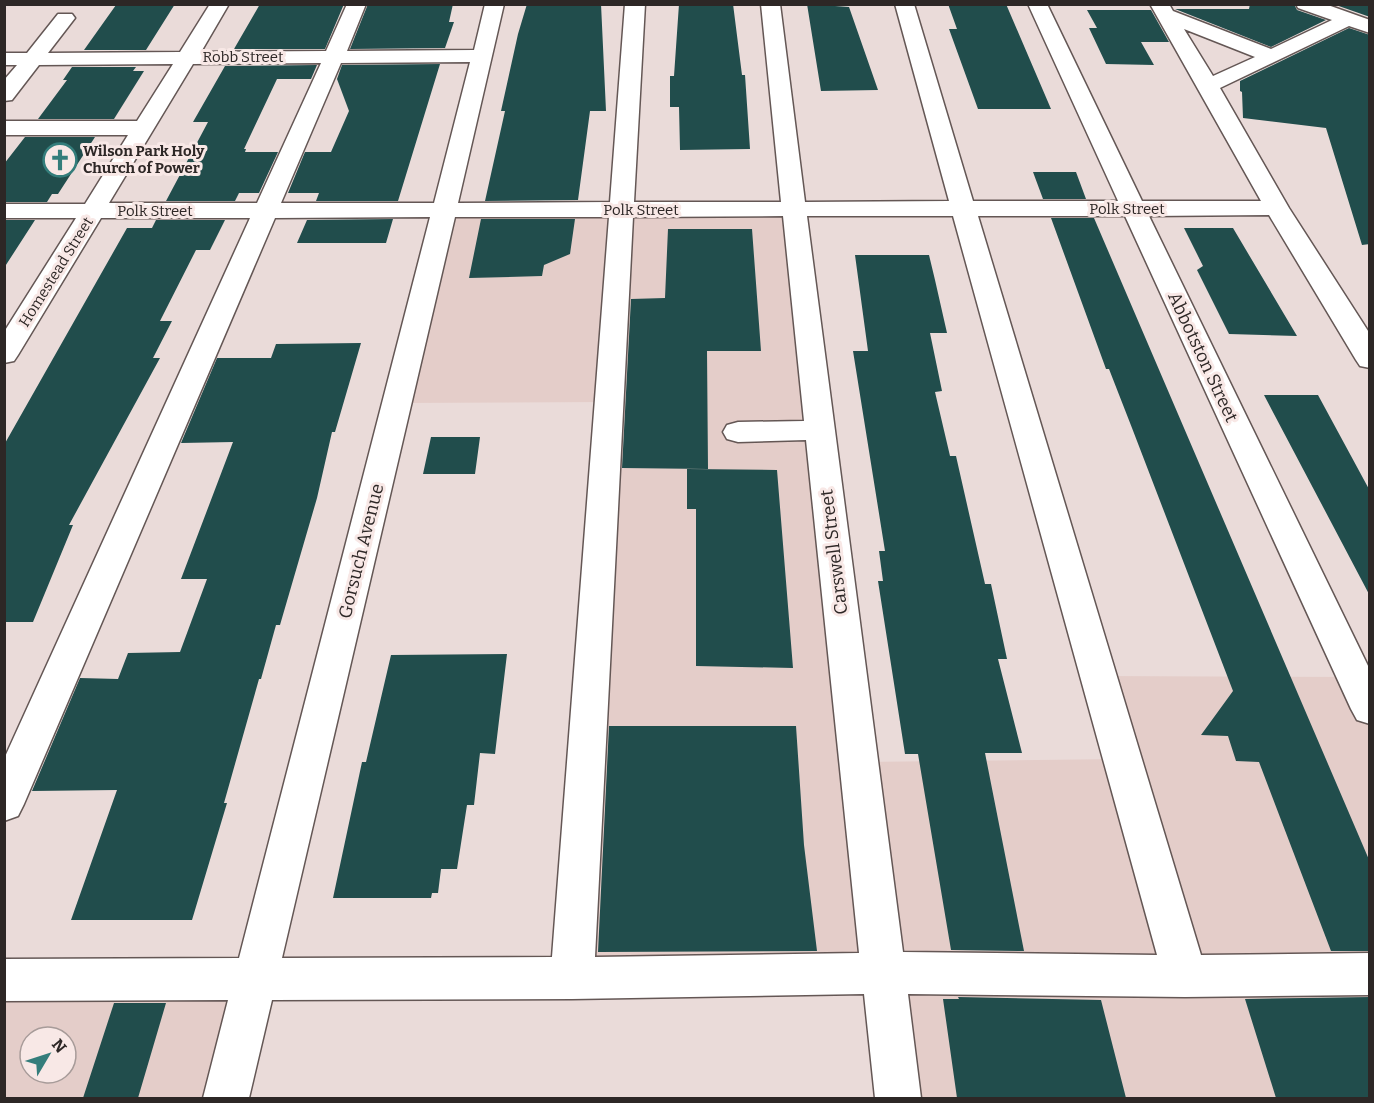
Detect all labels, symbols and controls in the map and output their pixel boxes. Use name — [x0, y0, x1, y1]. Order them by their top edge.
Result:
street label: Robb Street — [203, 48, 284, 66]
church icon: Wilson Park Holy Church of Power — [42, 142, 78, 178]
place label: Wilson Park Holy Church of Power — [83, 142, 205, 177]
street label: Polk Street — [1089, 200, 1165, 218]
street label: Polk Street — [603, 201, 679, 219]
street label: Polk Street — [117, 202, 193, 220]
street label: Homestead Street — [15, 213, 97, 330]
street label: Abbotston Street — [1163, 288, 1243, 426]
street label: Gorsuch Avenue — [334, 481, 388, 621]
street label: Carswell Street — [815, 488, 853, 616]
north arrow — [18, 1025, 78, 1085]
text: N — [48, 1035, 71, 1057]

